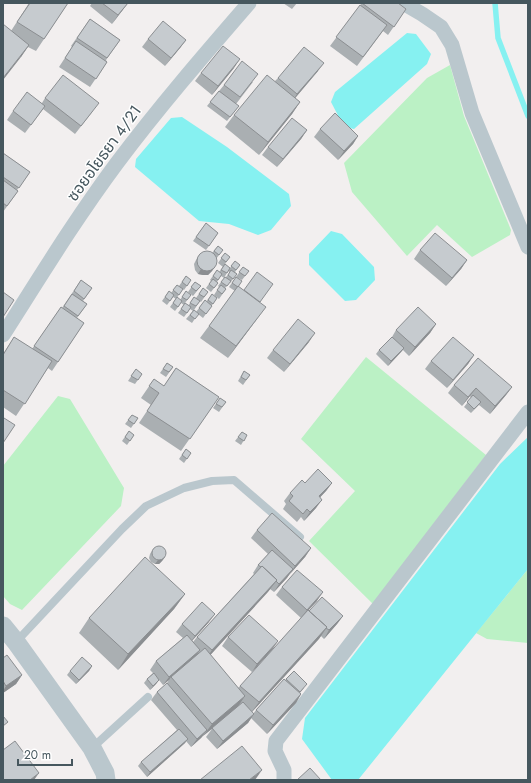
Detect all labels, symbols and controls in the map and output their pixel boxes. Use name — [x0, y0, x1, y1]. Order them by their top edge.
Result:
street label: ซอยอโยธยา 4/21 — [61, 100, 147, 206]
scale bar — [18, 741, 72, 767]
text: 20 m — [24, 746, 51, 764]

